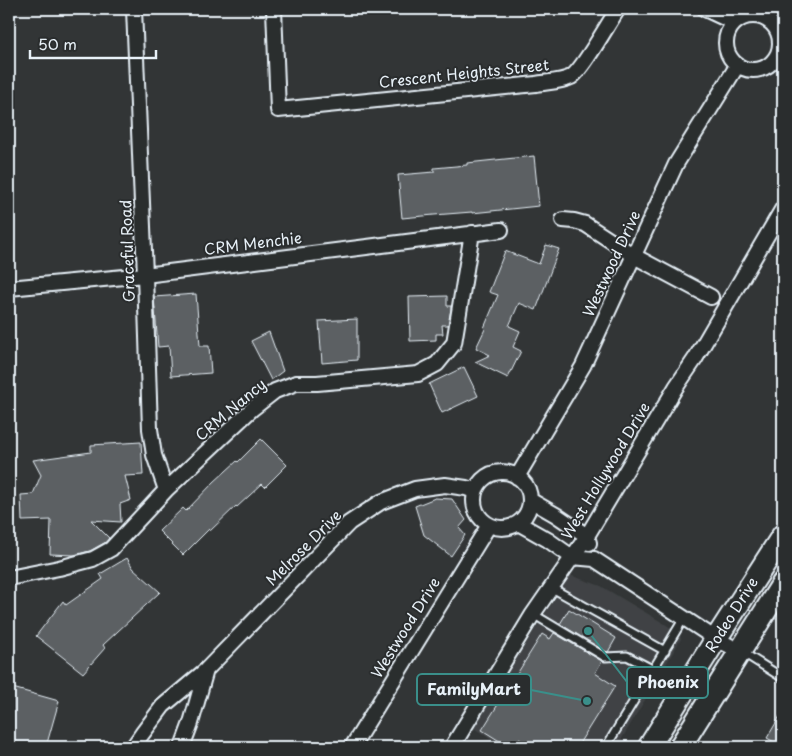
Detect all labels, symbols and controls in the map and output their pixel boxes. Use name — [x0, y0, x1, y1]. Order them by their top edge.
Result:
scale bar — [30, 28, 156, 60]
text: 50 m — [38, 32, 77, 55]
street label: Crescent Heights Street — [378, 52, 550, 93]
street label: Graceful Road — [113, 199, 140, 303]
street label: Westwood Drive — [576, 206, 645, 320]
street label: CRM Menchie — [203, 225, 303, 260]
street label: CRM Nancy — [189, 372, 271, 445]
street label: West Hollywood Drive — [555, 397, 655, 543]
street label: Melrose Drive — [260, 504, 346, 590]
street label: Westwood Drive — [364, 572, 445, 682]
street label: Rodeo Drive — [698, 572, 763, 656]
callout: Phoenix — [627, 667, 708, 698]
text: Phoenix — [637, 669, 699, 693]
callout: FamilyMart — [417, 674, 531, 705]
text: FamilyMart — [427, 676, 521, 700]

